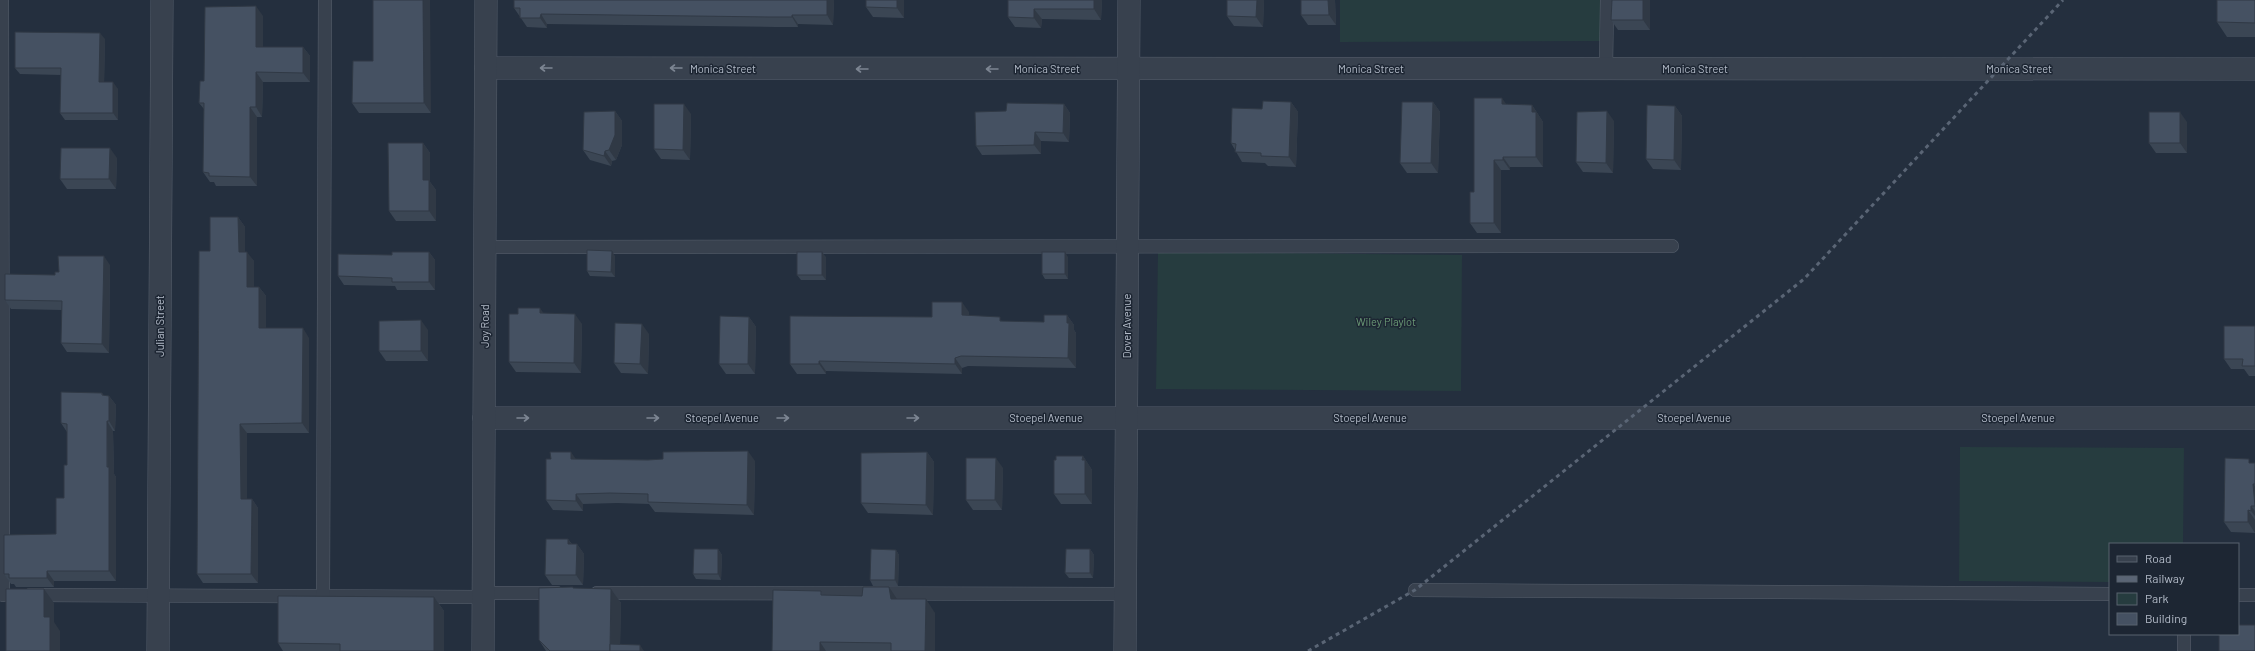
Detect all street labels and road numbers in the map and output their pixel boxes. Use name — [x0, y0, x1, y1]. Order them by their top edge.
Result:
street label: Monica Street — [690, 62, 756, 75]
street label: Monica Street — [1014, 62, 1080, 75]
street label: Monica Street — [1338, 62, 1404, 75]
street label: Monica Street — [1662, 62, 1728, 75]
street label: Monica Street — [1986, 62, 2052, 75]
street label: Dover Avenue — [1120, 294, 1133, 358]
street label: Julian Street — [153, 295, 166, 357]
street label: Joy Road — [478, 304, 491, 348]
street label: Stoepel Avenue — [685, 411, 759, 424]
street label: Stoepel Avenue — [1009, 411, 1083, 424]
street label: Stoepel Avenue — [1333, 411, 1407, 424]
street label: Stoepel Avenue — [1657, 411, 1731, 424]
street label: Stoepel Avenue — [1981, 411, 2055, 424]

